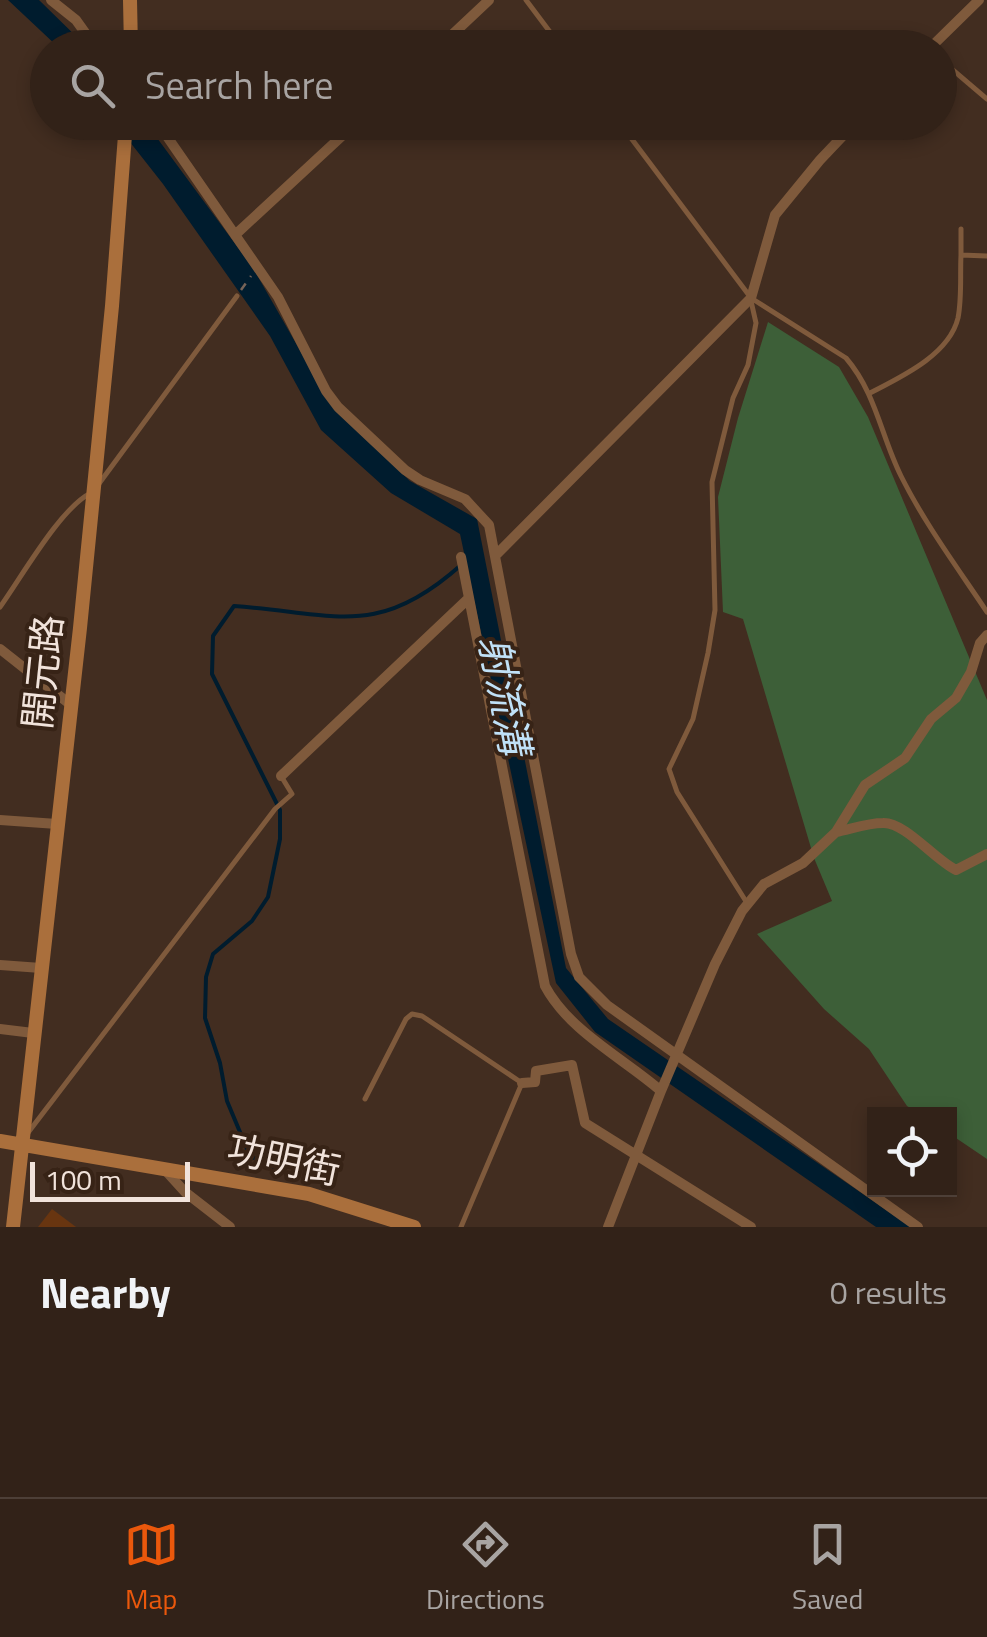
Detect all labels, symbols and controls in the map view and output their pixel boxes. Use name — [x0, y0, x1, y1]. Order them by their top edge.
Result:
search box — [30, 30, 957, 140]
text: Search here — [145, 56, 333, 114]
icon: search — [65, 58, 120, 113]
street label: 開元路 — [7, 612, 77, 732]
water label: 射流溝 — [464, 630, 547, 765]
map controls — [867, 1107, 957, 1197]
button: locate — [867, 1107, 957, 1197]
street label: 功明街 — [222, 1119, 346, 1199]
scale bar — [30, 1157, 190, 1202]
text: 100 m — [45, 1158, 122, 1201]
text: Nearby — [40, 1260, 171, 1324]
text: 0 results — [830, 1268, 947, 1316]
tab: Map — [124, 1517, 179, 1620]
tab: Directions — [426, 1517, 545, 1620]
tab: Saved — [792, 1517, 863, 1620]

